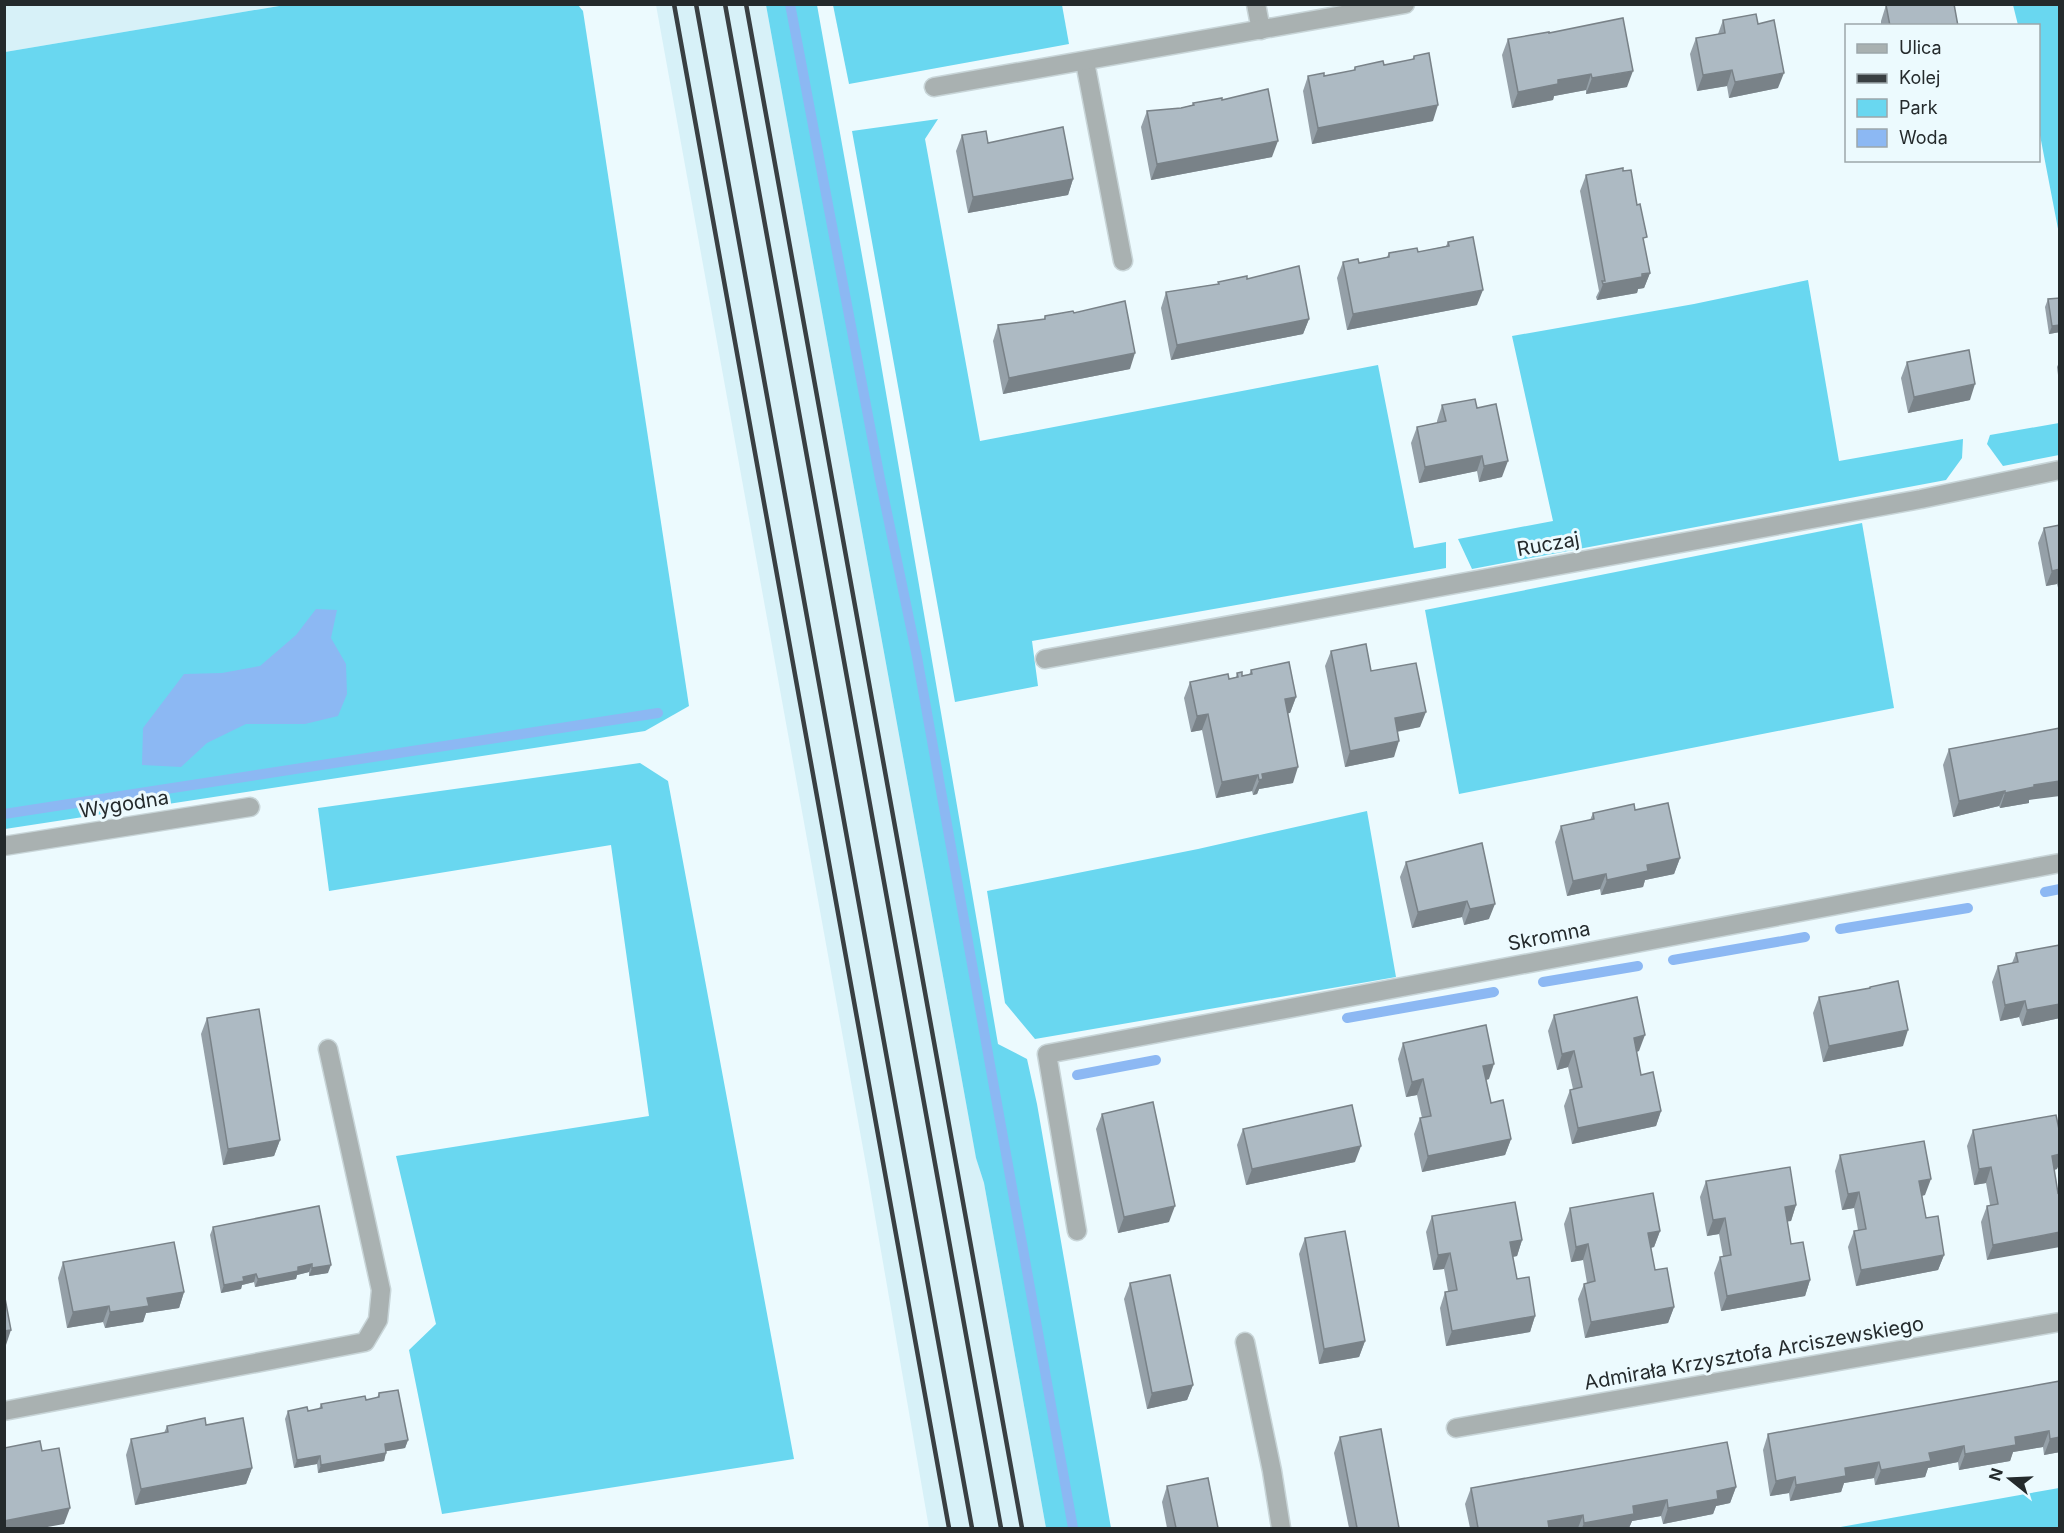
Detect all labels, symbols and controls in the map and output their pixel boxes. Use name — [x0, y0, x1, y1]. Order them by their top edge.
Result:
legend — [1845, 24, 2040, 162]
text: Ulica — [1899, 37, 1942, 58]
text: Kolej — [1899, 67, 1940, 88]
text: Park — [1899, 97, 1938, 118]
text: Woda — [1899, 127, 1948, 148]
street label: Ruczaj — [1515, 527, 1581, 561]
street label: Wygodna — [78, 785, 170, 823]
street label: Skromna — [1506, 916, 1592, 956]
street label: Admirała Krzysztofa Arciszewskiego — [1582, 1311, 1926, 1395]
north arrow — [1980, 1449, 2040, 1509]
text: N — [1984, 1465, 2007, 1483]

